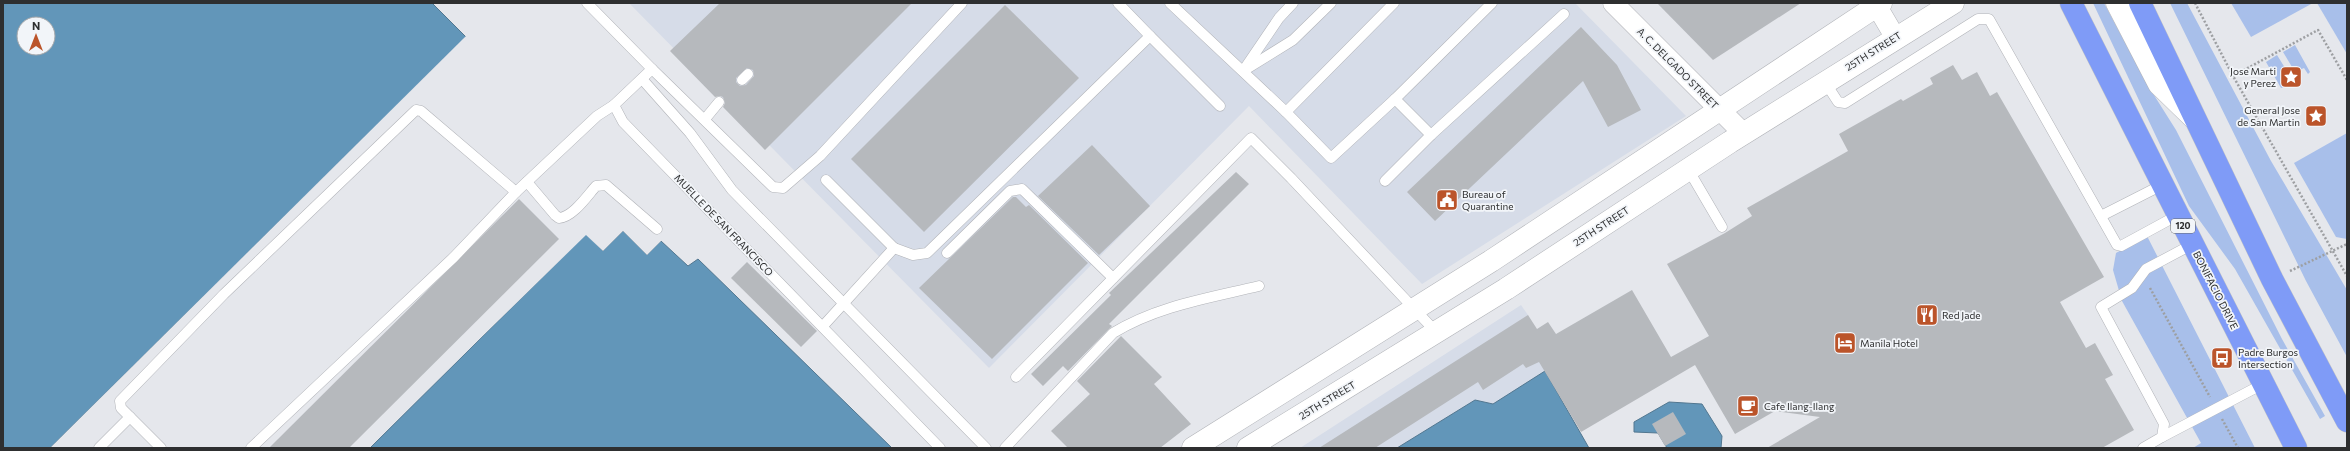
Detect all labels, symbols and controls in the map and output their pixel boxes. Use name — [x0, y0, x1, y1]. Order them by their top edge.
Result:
north arrow — [16, 16, 56, 56]
text: N — [32, 19, 40, 32]
street label: A. C. DELGADO STREET — [1635, 25, 1722, 112]
street label: 25TH STREET — [1843, 29, 1904, 73]
place icon: Jose Marti y Perez — [2278, 64, 2304, 90]
place label: Jose Marti y Perez — [2230, 65, 2276, 89]
place icon: General Jose de San Martin — [2303, 103, 2329, 129]
place label: General Jose de San Martin — [2237, 104, 2300, 128]
street label: MUELLE DE SAN FRANCISCO — [672, 172, 776, 278]
public building icon: Bureau of Quarantine — [1434, 187, 1460, 213]
place label: Bureau of Quarantine — [1462, 188, 1514, 212]
street label: 25TH STREET — [1571, 203, 1632, 248]
road number: 120 — [2171, 219, 2195, 233]
street label: BONIFACIO DRIVE — [2191, 249, 2241, 331]
restaurant icon: Red Jade — [1914, 302, 1940, 328]
place label: Red Jade — [1942, 309, 1981, 321]
hotel icon: Manila Hotel — [1832, 330, 1858, 356]
place label: Manila Hotel — [1860, 337, 1918, 349]
bus stop icon: Padre Burgos Intersection — [2209, 345, 2235, 371]
place label: Padre Burgos Intersection — [2238, 346, 2299, 370]
street label: 25TH STREET — [1296, 378, 1358, 422]
cafe icon: Cafe Ilang-Ilang — [1735, 393, 1761, 419]
place label: Cafe Ilang-Ilang — [1764, 400, 1835, 412]

